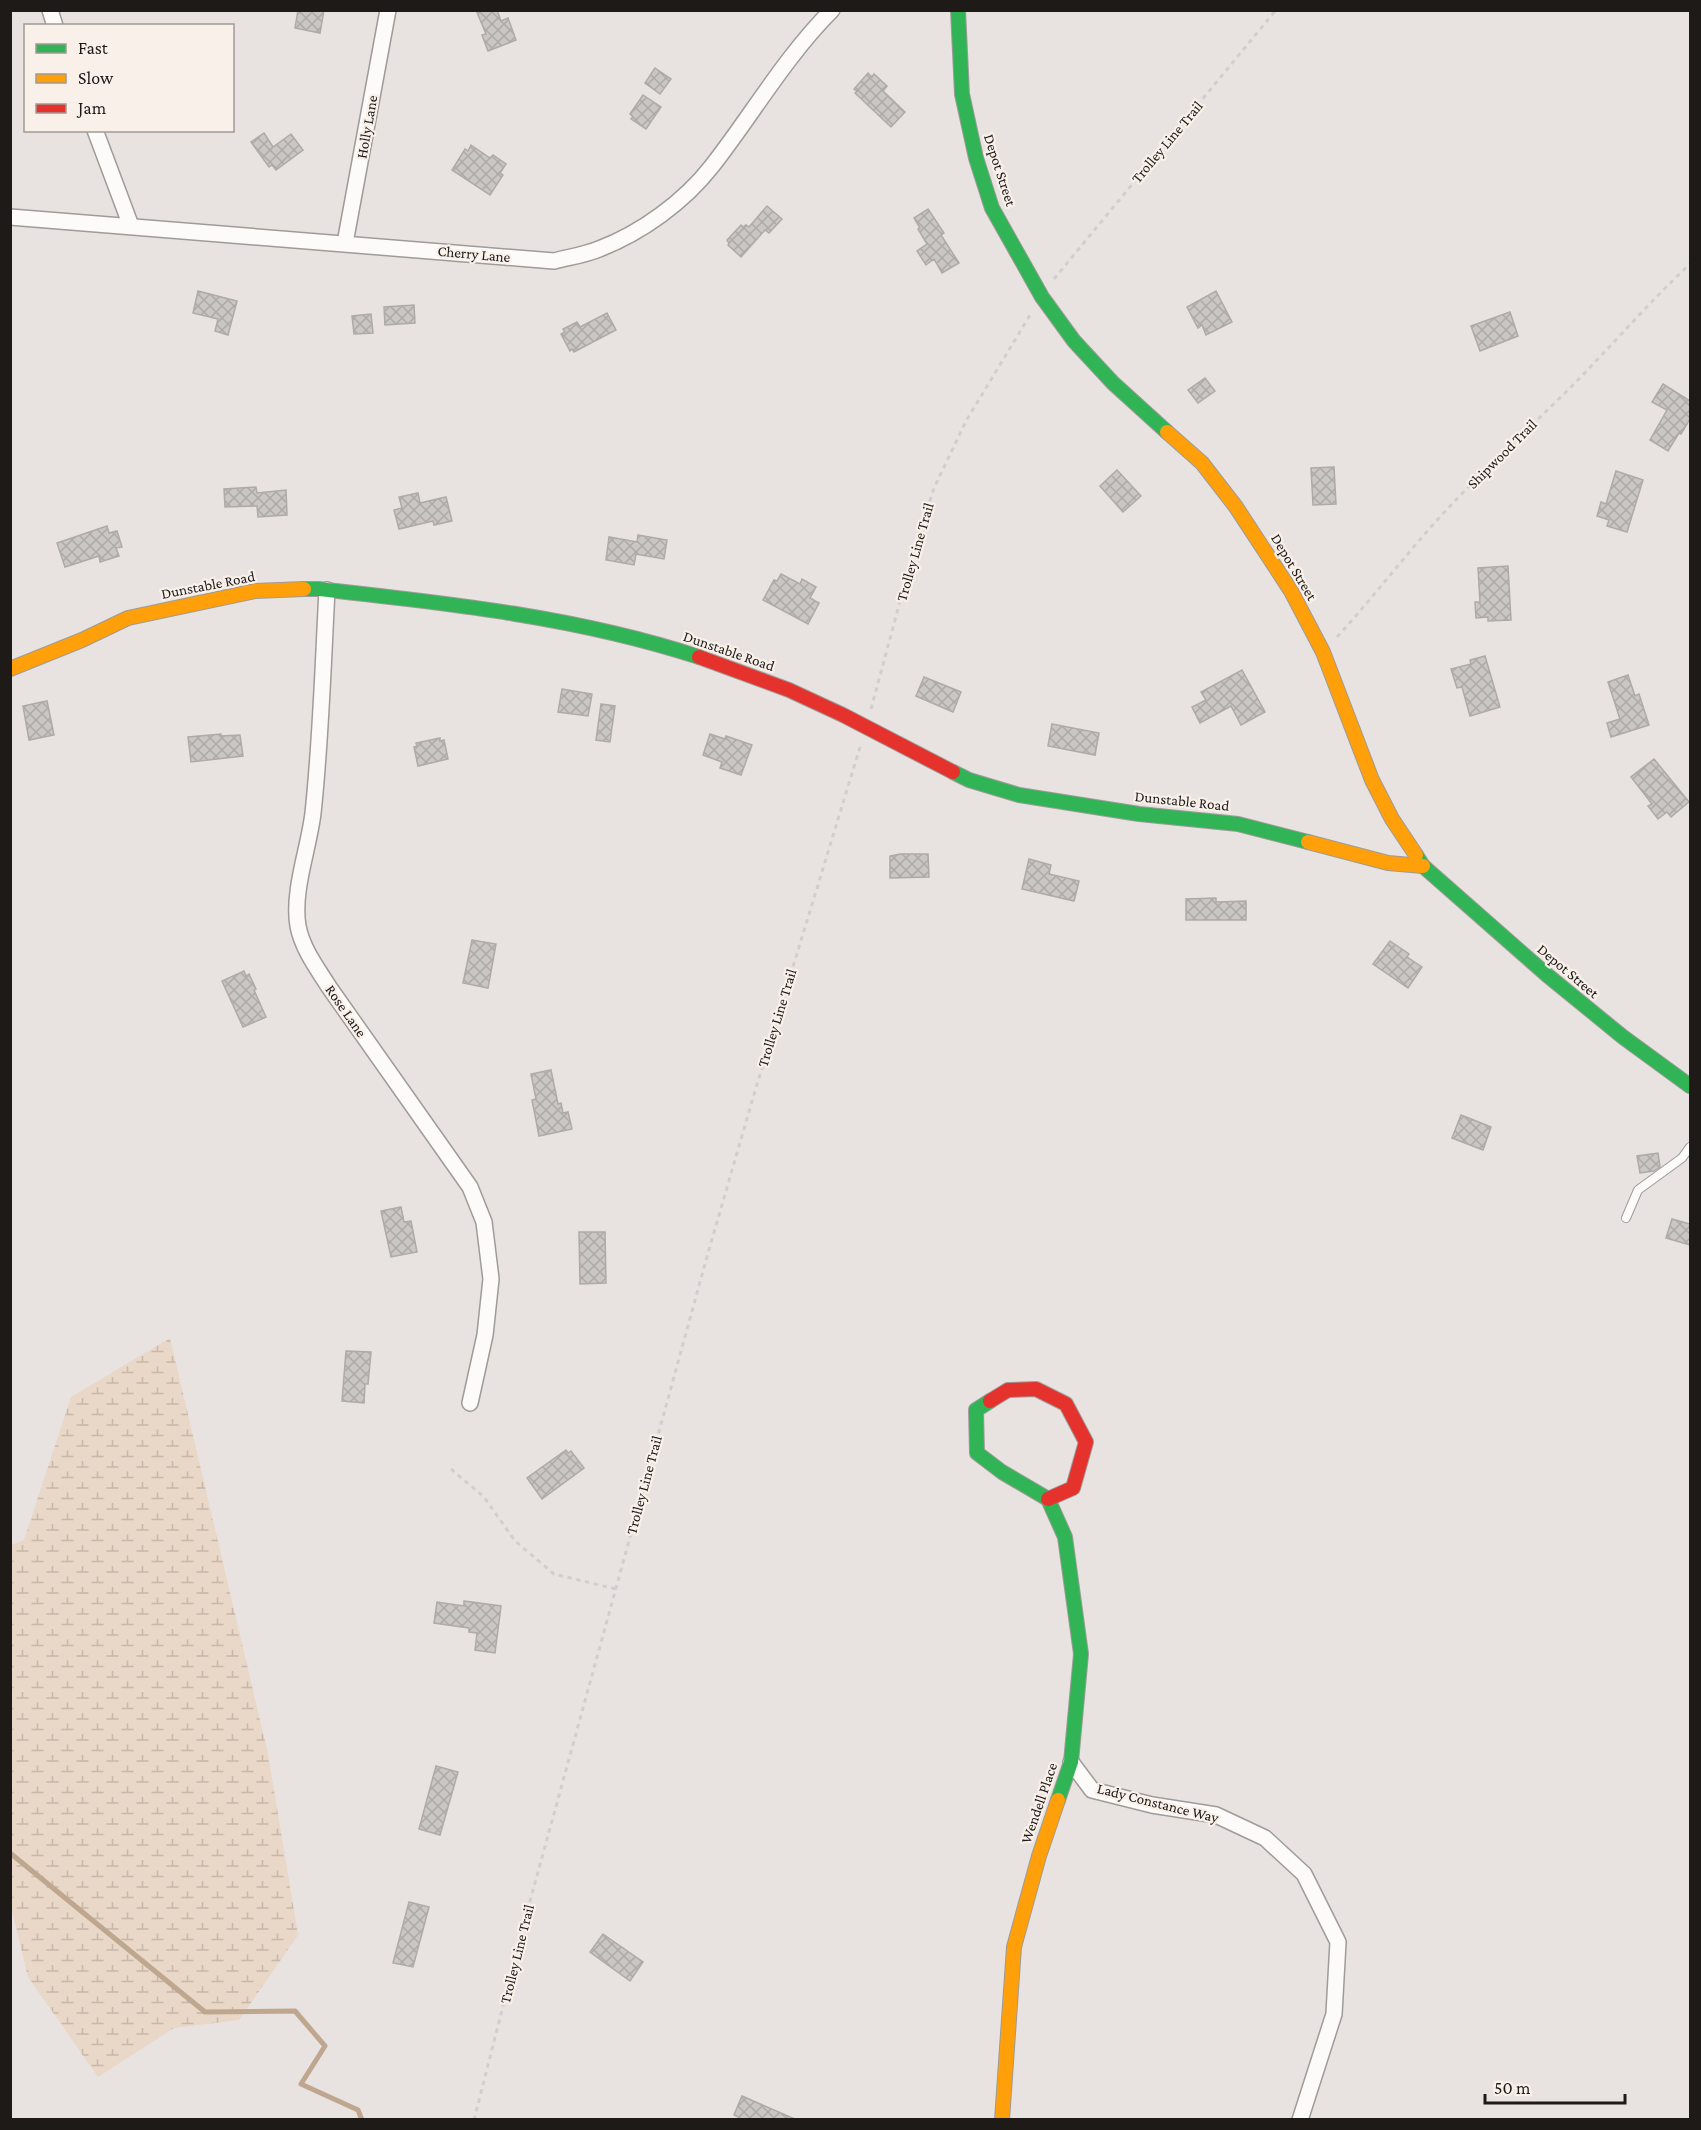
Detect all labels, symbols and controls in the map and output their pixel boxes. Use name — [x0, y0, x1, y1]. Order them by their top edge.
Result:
legend — [24, 24, 234, 132]
text: Fast — [78, 38, 109, 58]
text: Slow — [78, 68, 114, 88]
street label: Holly Lane — [354, 94, 381, 160]
text: Jam — [76, 98, 107, 118]
street label: Trolley Line Trail — [1128, 98, 1207, 187]
street label: Depot Street — [980, 132, 1019, 209]
street label: Cherry Lane — [437, 243, 511, 266]
street label: Shipwood Trail — [1464, 416, 1541, 493]
street label: Trolley Line Trail — [893, 501, 938, 603]
street label: Depot Street — [1267, 531, 1321, 605]
street label: Dunstable Road — [160, 568, 256, 602]
street label: Dunstable Road — [681, 628, 777, 674]
street label: Dunstable Road — [1134, 788, 1230, 814]
street label: Depot Street — [1534, 941, 1603, 1003]
street label: Trolley Line Trail — [754, 967, 800, 1069]
street label: Rose Lane — [322, 982, 370, 1040]
street label: Trolley Line Trail — [623, 1434, 666, 1536]
street label: Wendell Place — [1018, 1760, 1060, 1845]
street label: Lady Constance Way — [1095, 1780, 1220, 1827]
street label: Trolley Line Trail — [497, 1903, 538, 2006]
scale bar — [1485, 2067, 1624, 2105]
text: 50 m — [1494, 2078, 1531, 2098]

